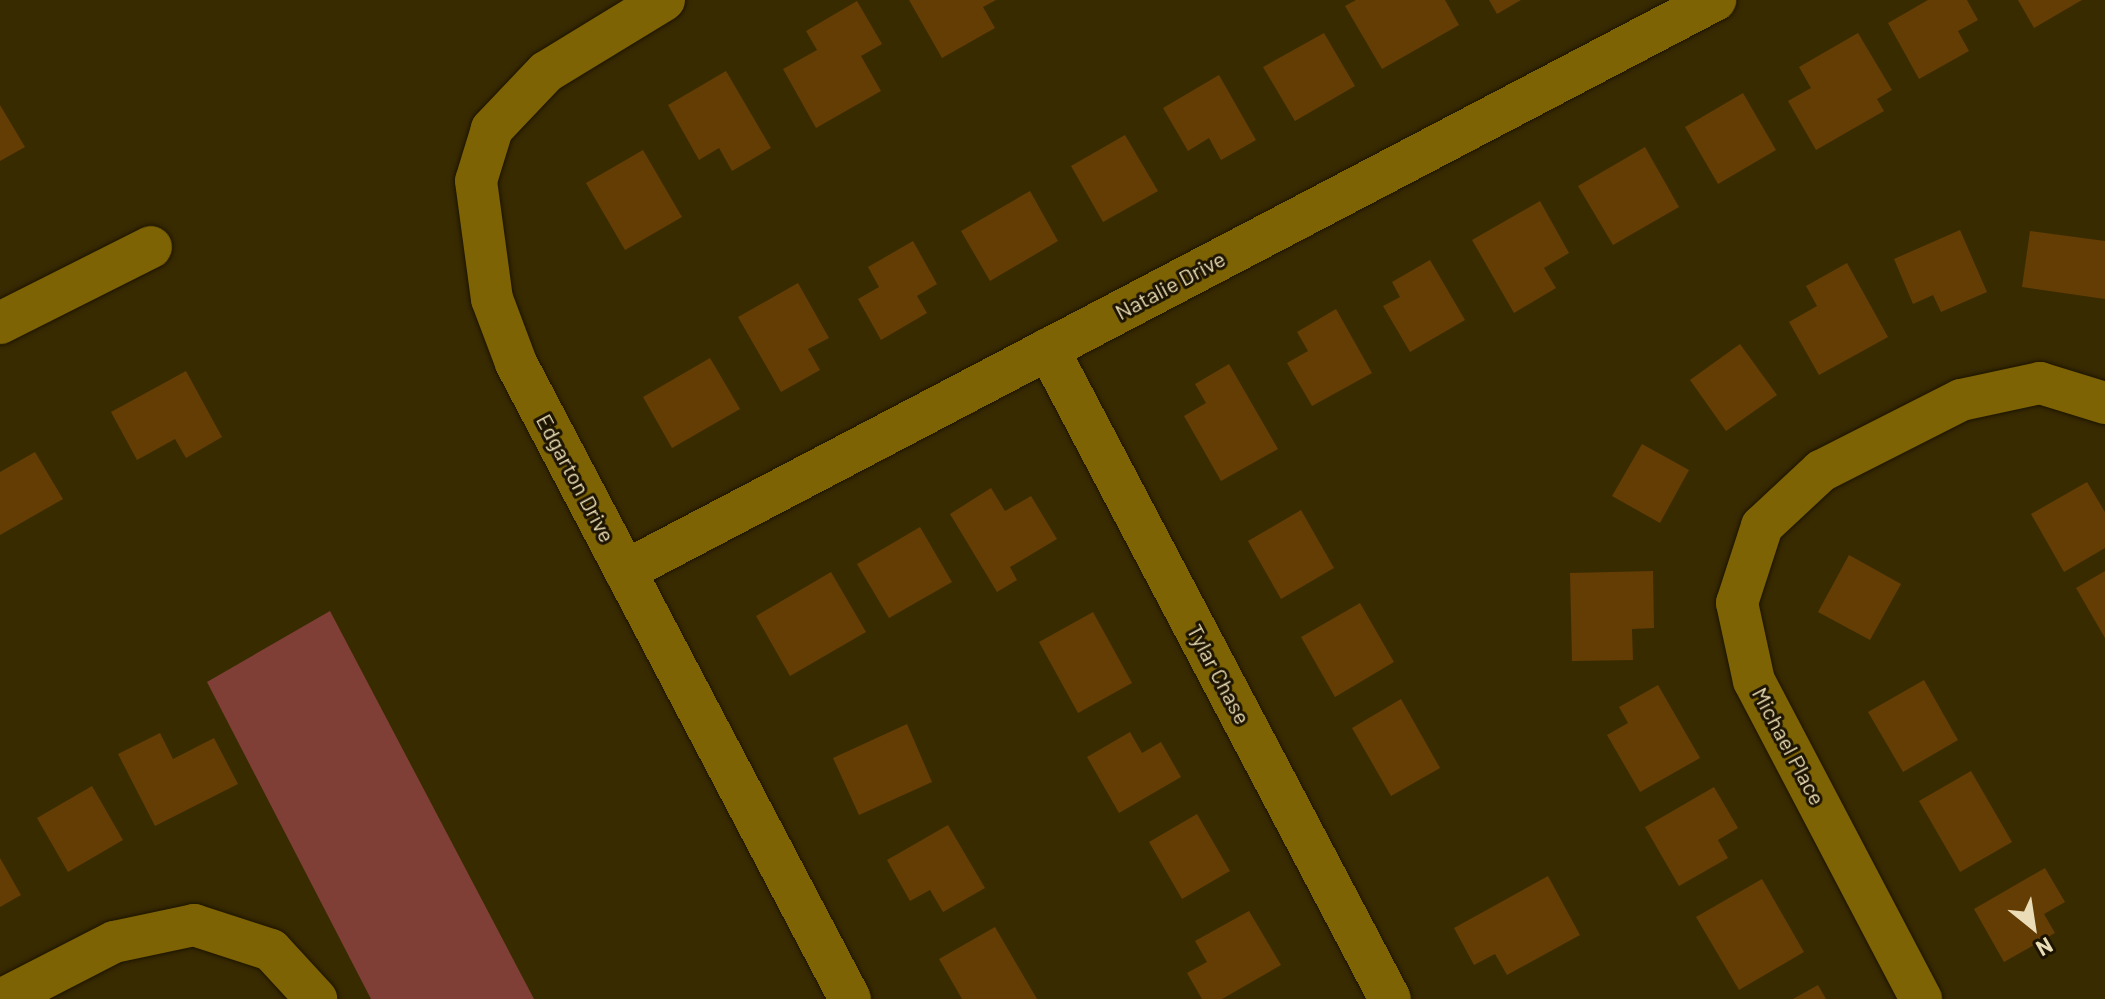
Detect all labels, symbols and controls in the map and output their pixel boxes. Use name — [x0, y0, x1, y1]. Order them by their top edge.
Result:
street label: Natalie Drive — [1110, 245, 1230, 325]
street label: Edgarton Drive — [531, 409, 621, 547]
street label: Tylar Chase — [1182, 620, 1256, 728]
street label: Michael Place — [1747, 683, 1831, 809]
north arrow — [1993, 887, 2073, 967]
text: N — [2032, 933, 2058, 963]

